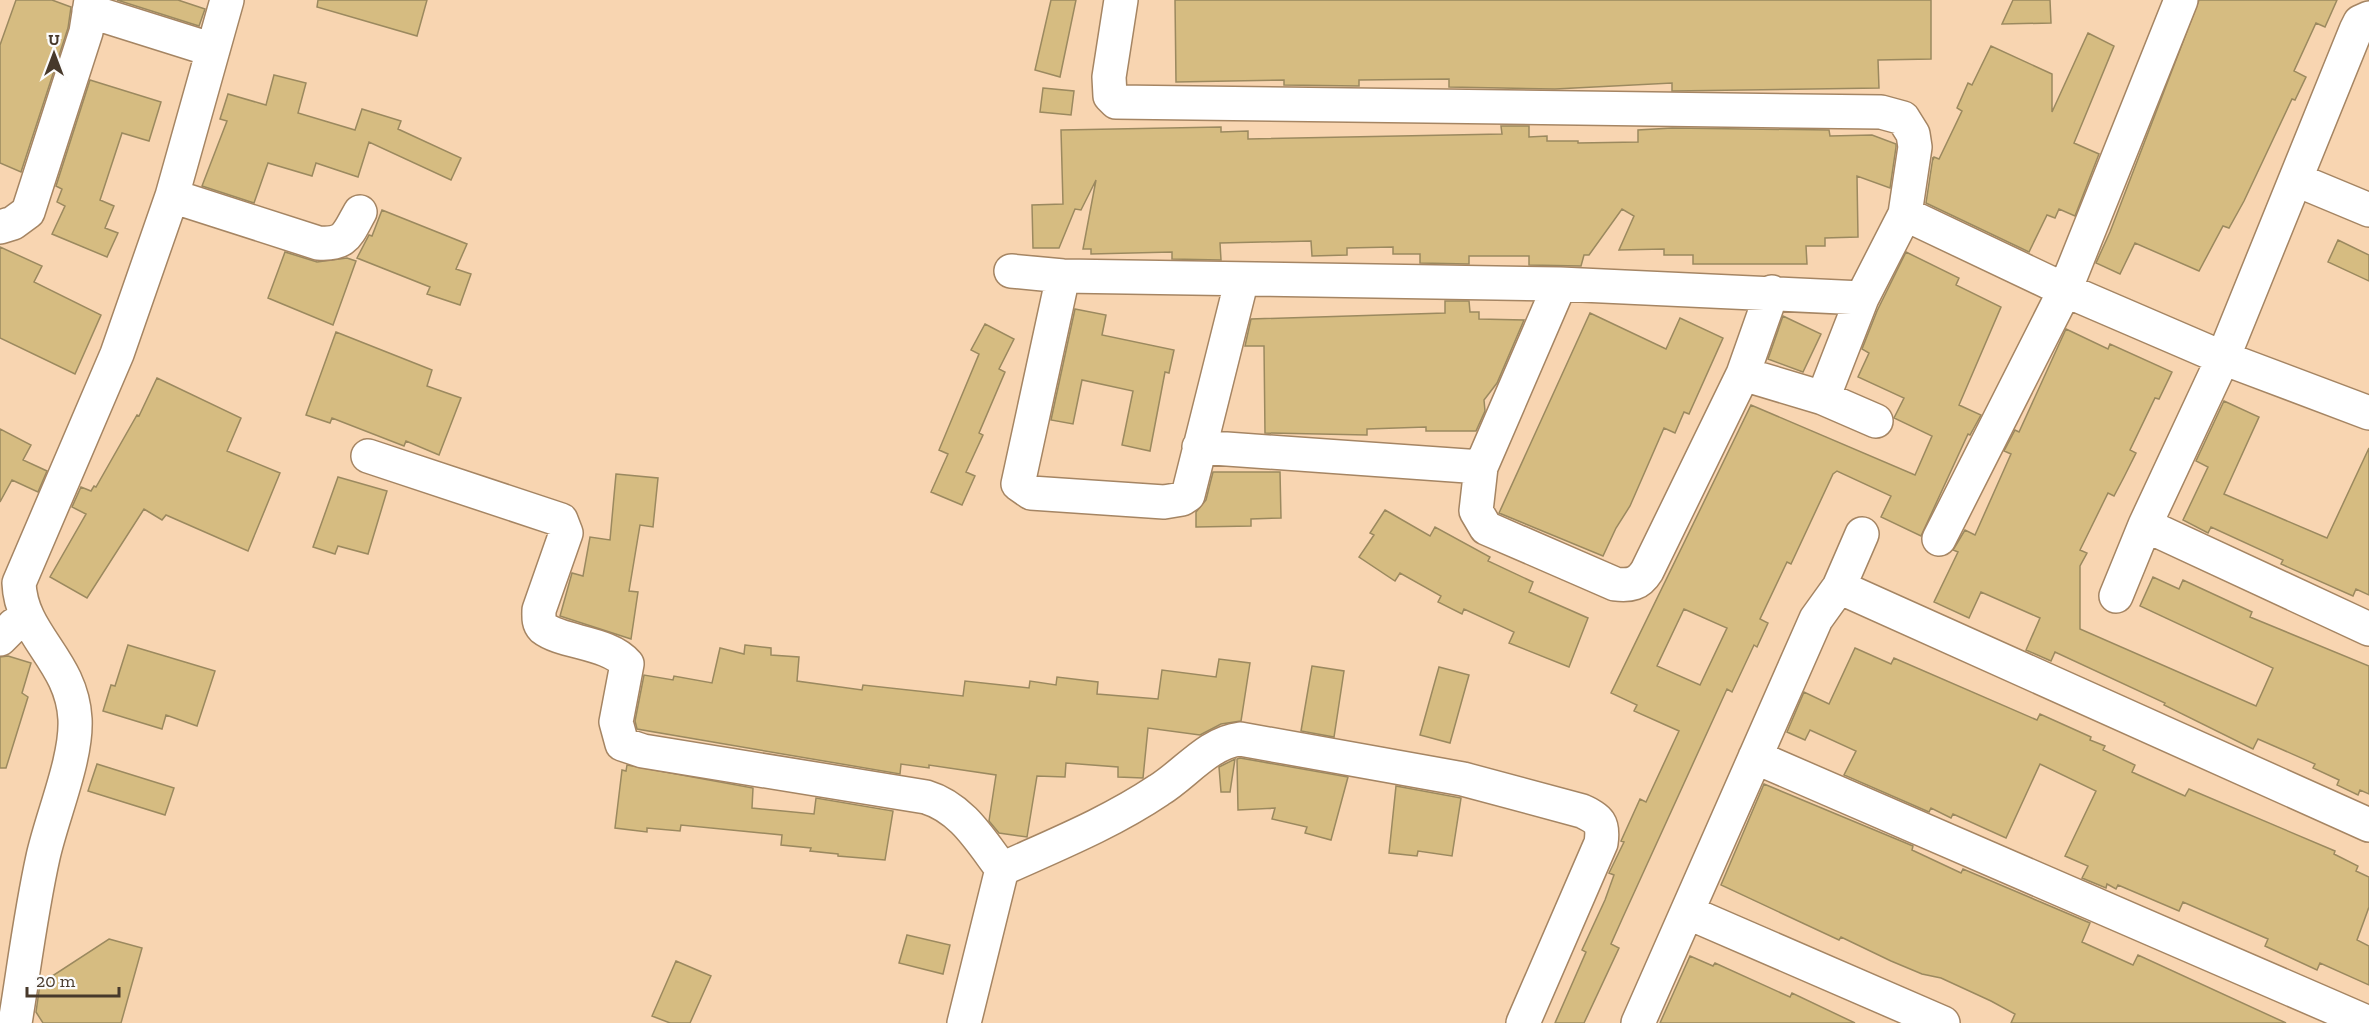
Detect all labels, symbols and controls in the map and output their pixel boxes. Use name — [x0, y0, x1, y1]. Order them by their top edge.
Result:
north arrow — [24, 24, 84, 84]
text: U — [48, 30, 60, 49]
scale bar — [27, 960, 118, 998]
text: 20 m — [36, 970, 76, 992]

